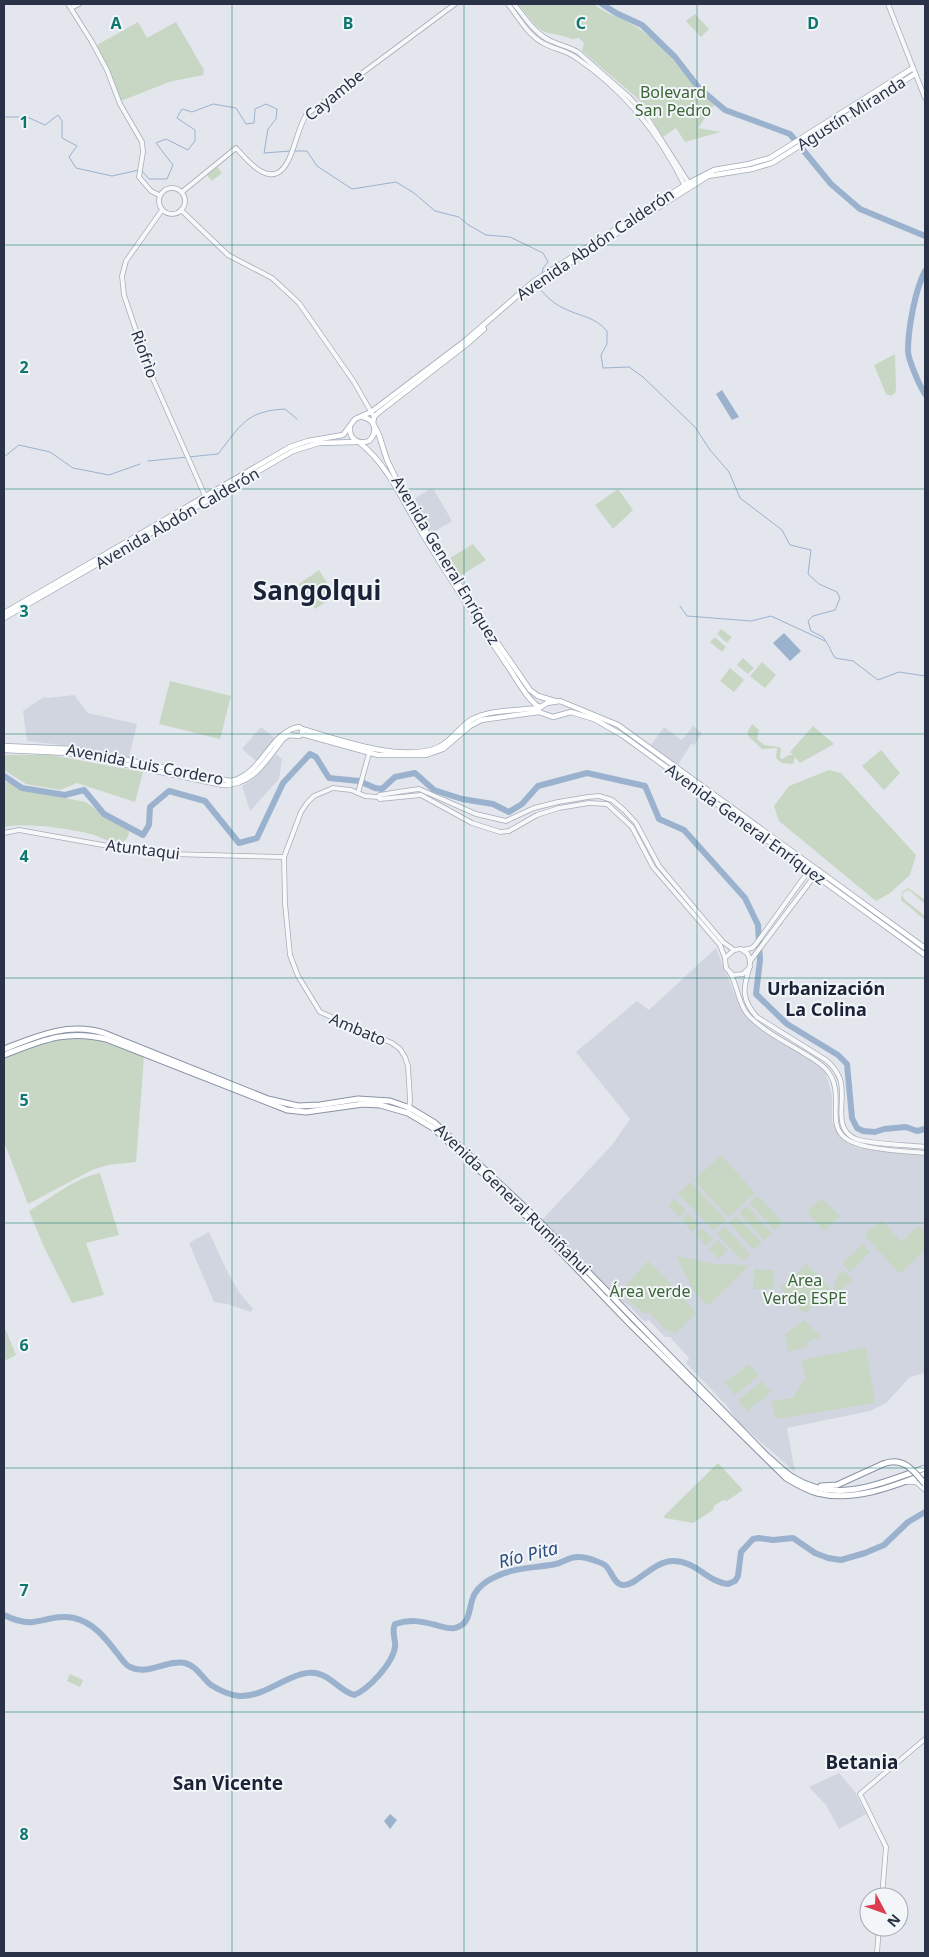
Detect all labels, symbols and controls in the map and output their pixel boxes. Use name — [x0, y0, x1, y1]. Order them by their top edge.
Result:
text: A — [110, 12, 122, 34]
text: B — [343, 12, 353, 34]
text: C — [576, 12, 586, 34]
text: D — [807, 12, 819, 34]
street label: Cayambe — [300, 64, 368, 126]
street label: Agustín Miranda — [793, 71, 909, 155]
park label: Bolevard San Pedro — [635, 81, 711, 121]
text: 1 — [19, 111, 29, 133]
street label: Avenida Abdón Calderón — [512, 183, 678, 305]
street label: Riofrìo — [126, 327, 164, 381]
text: 2 — [19, 356, 29, 378]
street label: Avenida Abdón Calderón — [91, 462, 263, 574]
street label: Avenida General Enríquez — [387, 472, 505, 648]
district label: Sangolqui — [253, 572, 381, 608]
text: 3 — [19, 600, 29, 622]
street label: Avenida Luis Cordero — [65, 738, 225, 790]
street label: Avenida General Enríquez — [661, 758, 831, 890]
street label: Atuntaqui — [105, 834, 181, 864]
text: 4 — [19, 845, 29, 867]
district label: Urbanización La Colina — [767, 976, 885, 1021]
street label: Ambato — [326, 1007, 390, 1051]
text: 5 — [19, 1089, 29, 1111]
street label: Avenida General Rumiñahui — [430, 1118, 596, 1280]
park label: Area Verde ESPE — [763, 1269, 847, 1309]
park label: Área verde — [610, 1280, 690, 1302]
text: 6 — [19, 1334, 29, 1356]
water label: Río Pita — [496, 1535, 560, 1573]
text: 7 — [19, 1579, 29, 1601]
district label: Betania — [825, 1749, 899, 1775]
district label: San Vicente — [173, 1770, 283, 1796]
text: 8 — [19, 1823, 29, 1845]
north arrow — [859, 1887, 909, 1937]
text: N — [883, 1910, 905, 1931]

